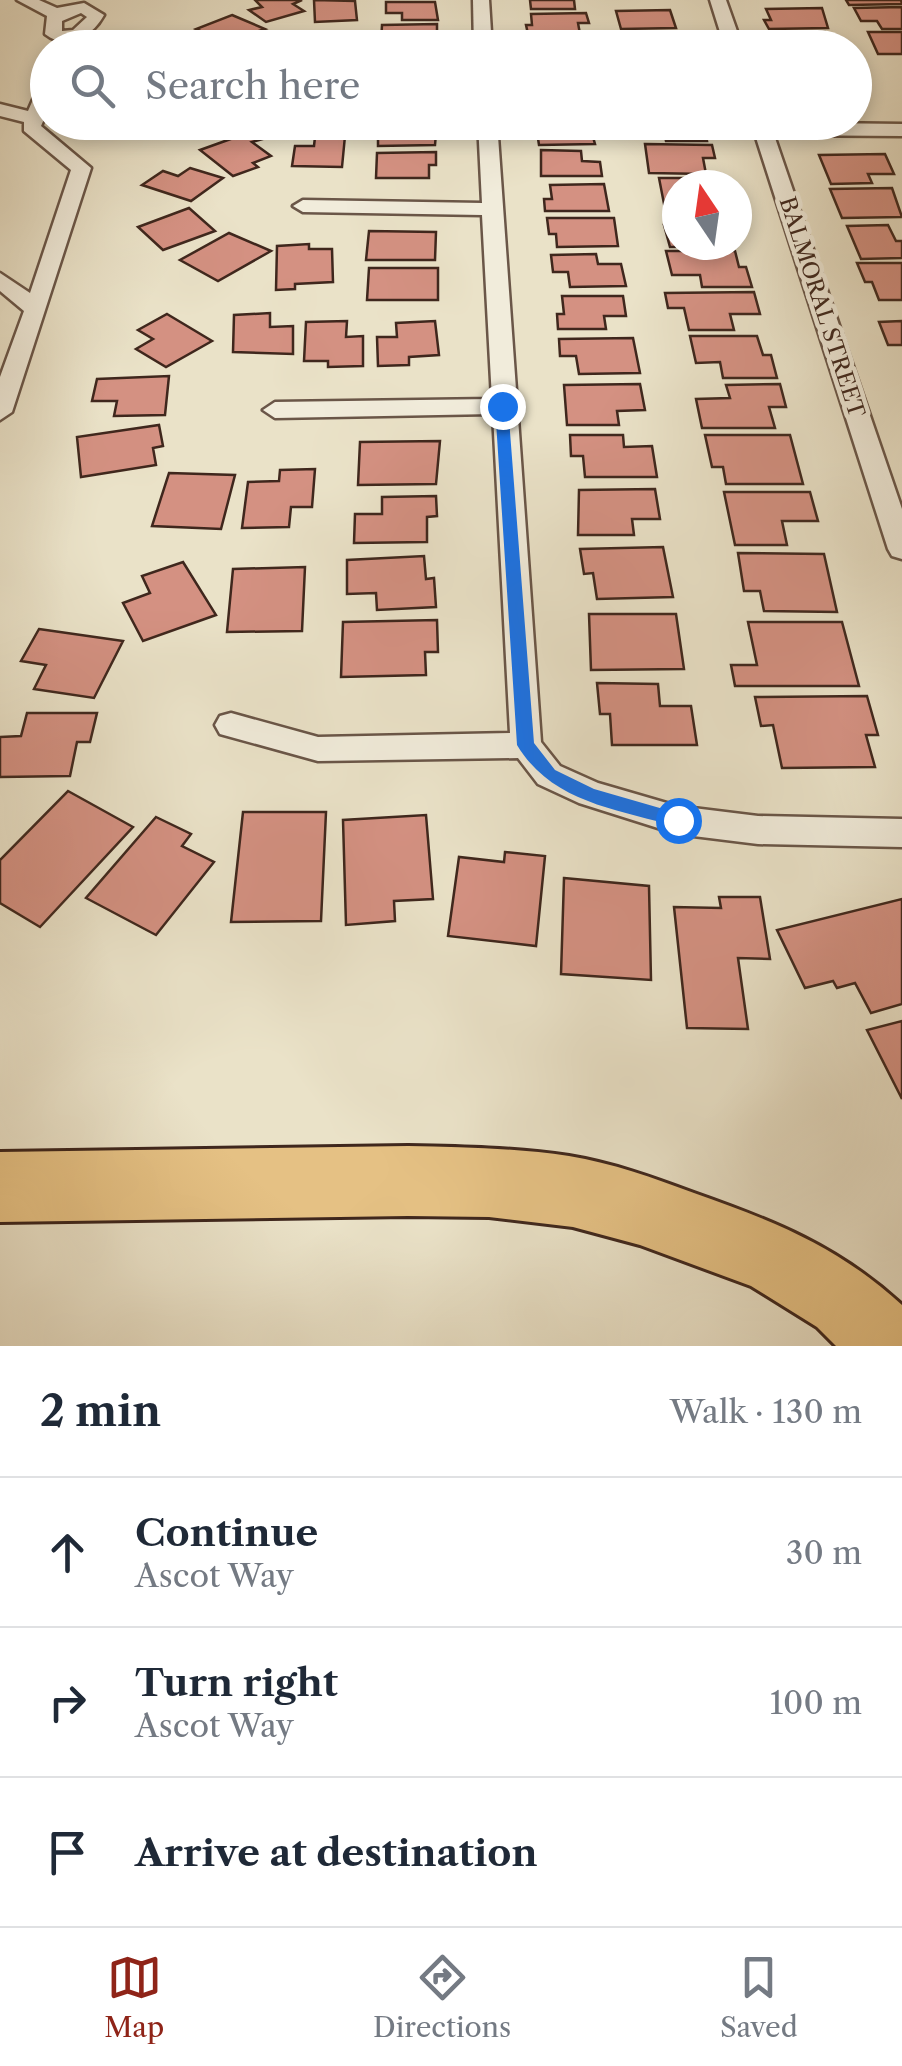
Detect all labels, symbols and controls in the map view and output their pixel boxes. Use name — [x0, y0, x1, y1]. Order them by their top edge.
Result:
search box — [30, 30, 872, 140]
icon: search — [65, 58, 120, 113]
text: Search here — [145, 62, 360, 109]
north arrow — [662, 170, 752, 260]
street label: BALMORAL STREET — [774, 193, 871, 421]
route end — [480, 384, 526, 430]
route start — [656, 798, 702, 844]
text: 2 min — [40, 1385, 161, 1437]
text: Walk · 130 m — [670, 1392, 862, 1431]
text: Continue — [135, 1509, 318, 1556]
icon: ahead — [40, 1525, 95, 1580]
text: 30 m — [786, 1533, 862, 1572]
text: Ascot Way — [135, 1556, 294, 1595]
text: Turn right — [135, 1659, 338, 1706]
icon: right — [40, 1675, 95, 1730]
text: 100 m — [770, 1683, 862, 1722]
text: Ascot Way — [135, 1706, 294, 1745]
icon: arrive — [40, 1825, 95, 1880]
text: Arrive at destination — [135, 1829, 538, 1876]
tab: Map — [104, 1950, 164, 2044]
tab: Directions — [373, 1950, 511, 2044]
tab: Saved — [720, 1950, 798, 2044]

